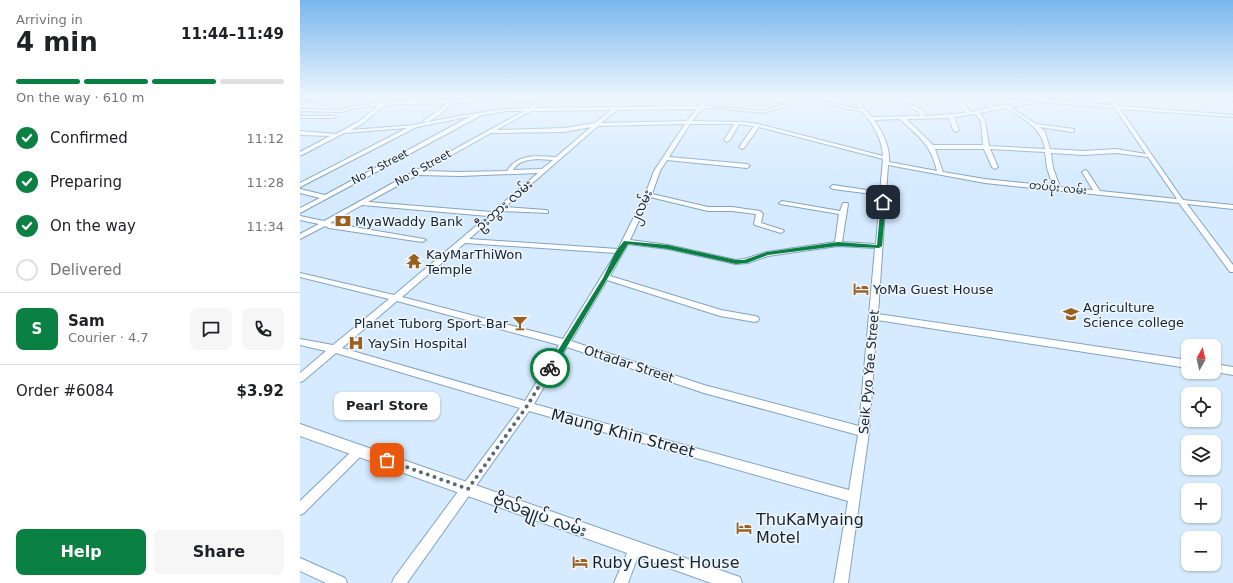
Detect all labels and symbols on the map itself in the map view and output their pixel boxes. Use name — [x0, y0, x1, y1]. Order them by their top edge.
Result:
street label: No 7 Street — [349, 146, 411, 187]
street label: No 6 Street — [393, 147, 454, 189]
street label: ဦးဘွား လမ်း — [472, 176, 537, 236]
street label: တပ်ပိုး လမ်း — [1028, 178, 1088, 200]
pin — [866, 185, 900, 219]
street label: ၂လမ်း — [626, 187, 658, 228]
bank icon: MyaWaddy Bank — [334, 212, 352, 230]
place label: MyaWaddy Bank — [355, 214, 463, 229]
place label: KayMarThiWon Temple — [425, 247, 523, 277]
temple icon: KayMarThiWon Temple — [405, 252, 423, 270]
hotel icon: YoMa Guest House — [852, 280, 870, 298]
place label: YoMa Guest House — [872, 282, 994, 297]
place label: Agriculture Science college — [1083, 300, 1184, 330]
school or university icon: Agriculture Science college — [1062, 305, 1080, 323]
street label: Seik Pyo Yae Street — [856, 309, 882, 435]
bar icon: Planet Tuborg Sport Bar — [511, 314, 529, 332]
place label: Planet Tuborg Sport Bar — [354, 316, 509, 331]
hospital icon: YaySin Hospital — [347, 334, 365, 352]
place label: YaySin Hospital — [367, 336, 467, 351]
north arrow — [1181, 339, 1221, 379]
street label: Ottadar Street — [582, 342, 676, 386]
courier — [530, 348, 570, 388]
callout: Pearl Store — [334, 392, 440, 420]
street label: Maung Khin Street — [549, 405, 697, 461]
pin — [370, 443, 404, 477]
street label: ဗိုလ်ချုပ် လမ်း — [489, 487, 590, 545]
place label: ThuKaMyaing Motel — [755, 510, 864, 547]
hotel icon: ThuKaMyaing Motel — [735, 519, 753, 537]
hotel icon: Ruby Guest House — [571, 553, 589, 571]
place label: Ruby Guest House — [592, 553, 739, 572]

